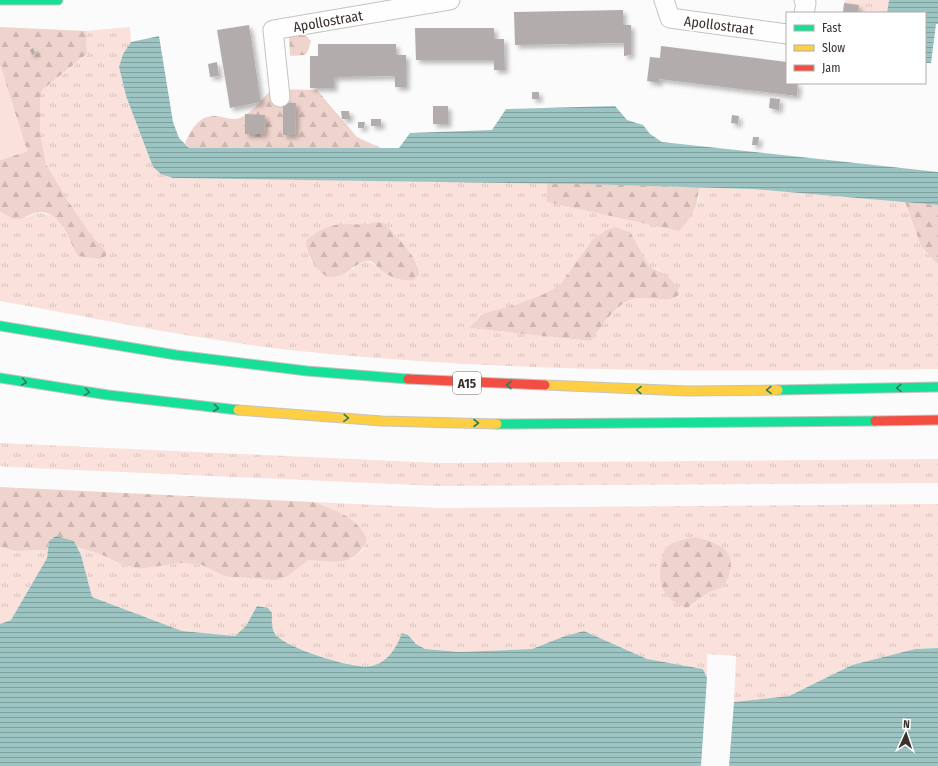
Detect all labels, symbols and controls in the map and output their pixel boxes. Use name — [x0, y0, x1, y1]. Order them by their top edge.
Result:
street label: Apollostraat — [292, 7, 364, 36]
legend — [786, 12, 926, 84]
street label: Apollostraat — [683, 13, 755, 38]
text: Fast — [822, 21, 841, 35]
text: Slow — [822, 41, 845, 55]
text: Jam — [822, 61, 840, 75]
road number: A15 — [453, 372, 481, 394]
one-way arrow — [21, 378, 27, 386]
one-way arrow — [506, 381, 512, 389]
one-way arrow — [896, 384, 902, 392]
one-way arrow — [636, 385, 642, 394]
one-way arrow — [766, 386, 772, 394]
one-way arrow — [84, 387, 90, 396]
one-way arrow — [213, 403, 219, 412]
one-way arrow — [343, 413, 349, 422]
one-way arrow — [473, 419, 479, 427]
north arrow — [886, 714, 926, 754]
text: N — [903, 718, 910, 731]

